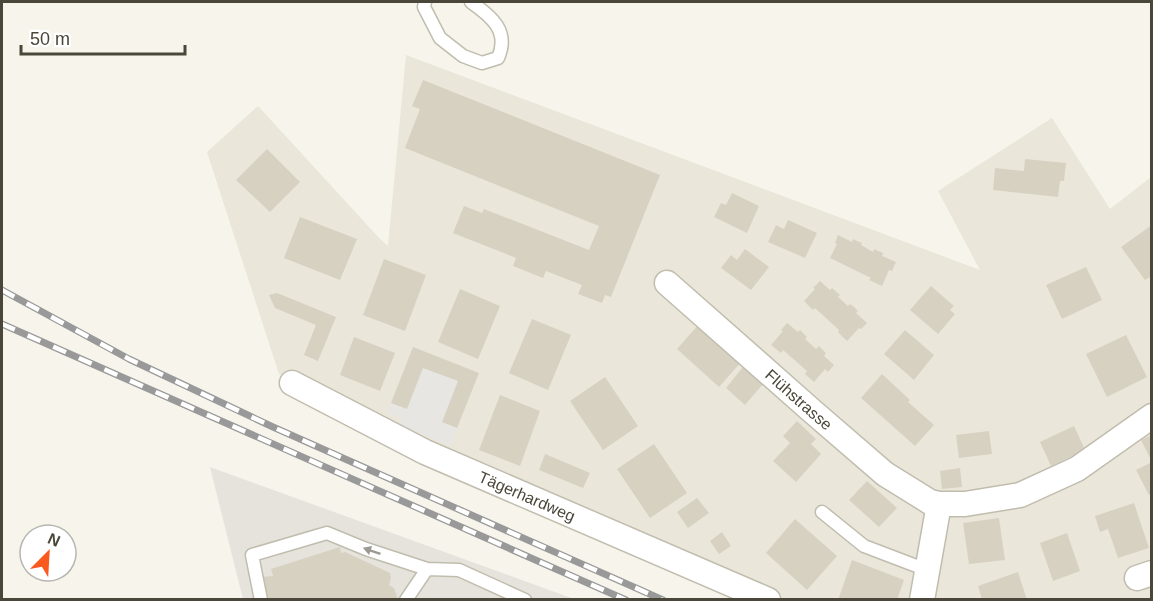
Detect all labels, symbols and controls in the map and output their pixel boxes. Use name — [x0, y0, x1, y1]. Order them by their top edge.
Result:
scale bar — [21, 18, 184, 56]
text: 50 m — [30, 29, 70, 49]
street label: Flühstrasse — [762, 366, 836, 433]
street label: Tägerhardweg — [476, 468, 578, 524]
north arrow — [18, 523, 78, 583]
text: N — [45, 530, 63, 550]
one-way arrow — [363, 545, 381, 555]

